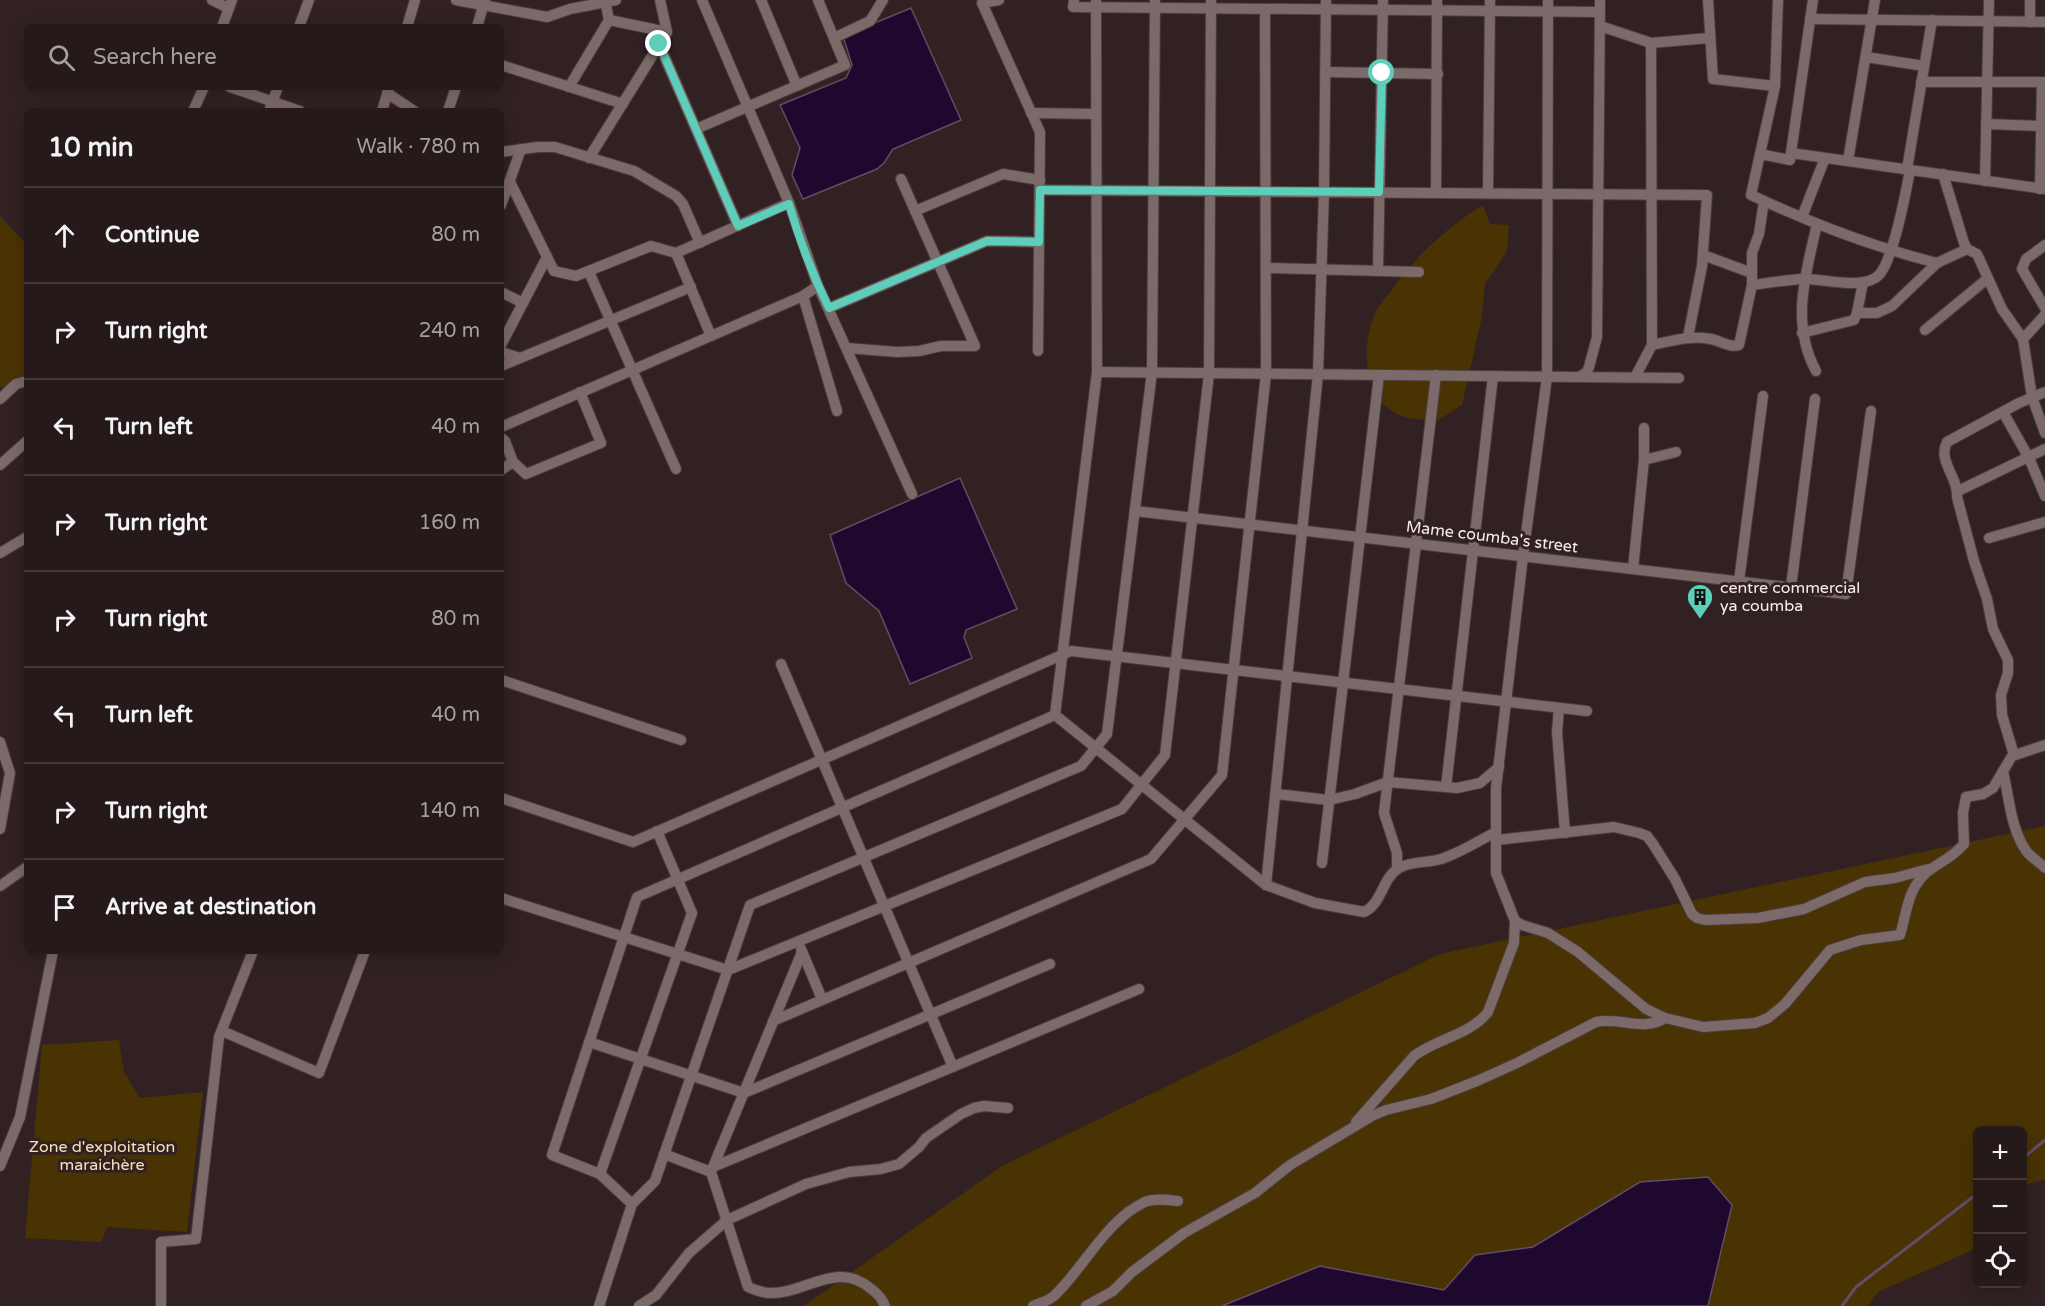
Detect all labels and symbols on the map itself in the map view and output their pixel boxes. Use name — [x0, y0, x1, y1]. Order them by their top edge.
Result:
route end — [645, 30, 671, 56]
route start — [1368, 59, 1394, 85]
street label: Mame coumba's street — [1405, 517, 1579, 557]
place label: centre commercial ya coumba — [1720, 578, 1860, 616]
building icon: centre commercial ya coumba — [1685, 582, 1715, 620]
park label: Zone d'exploitation maraichère — [29, 1137, 175, 1175]

